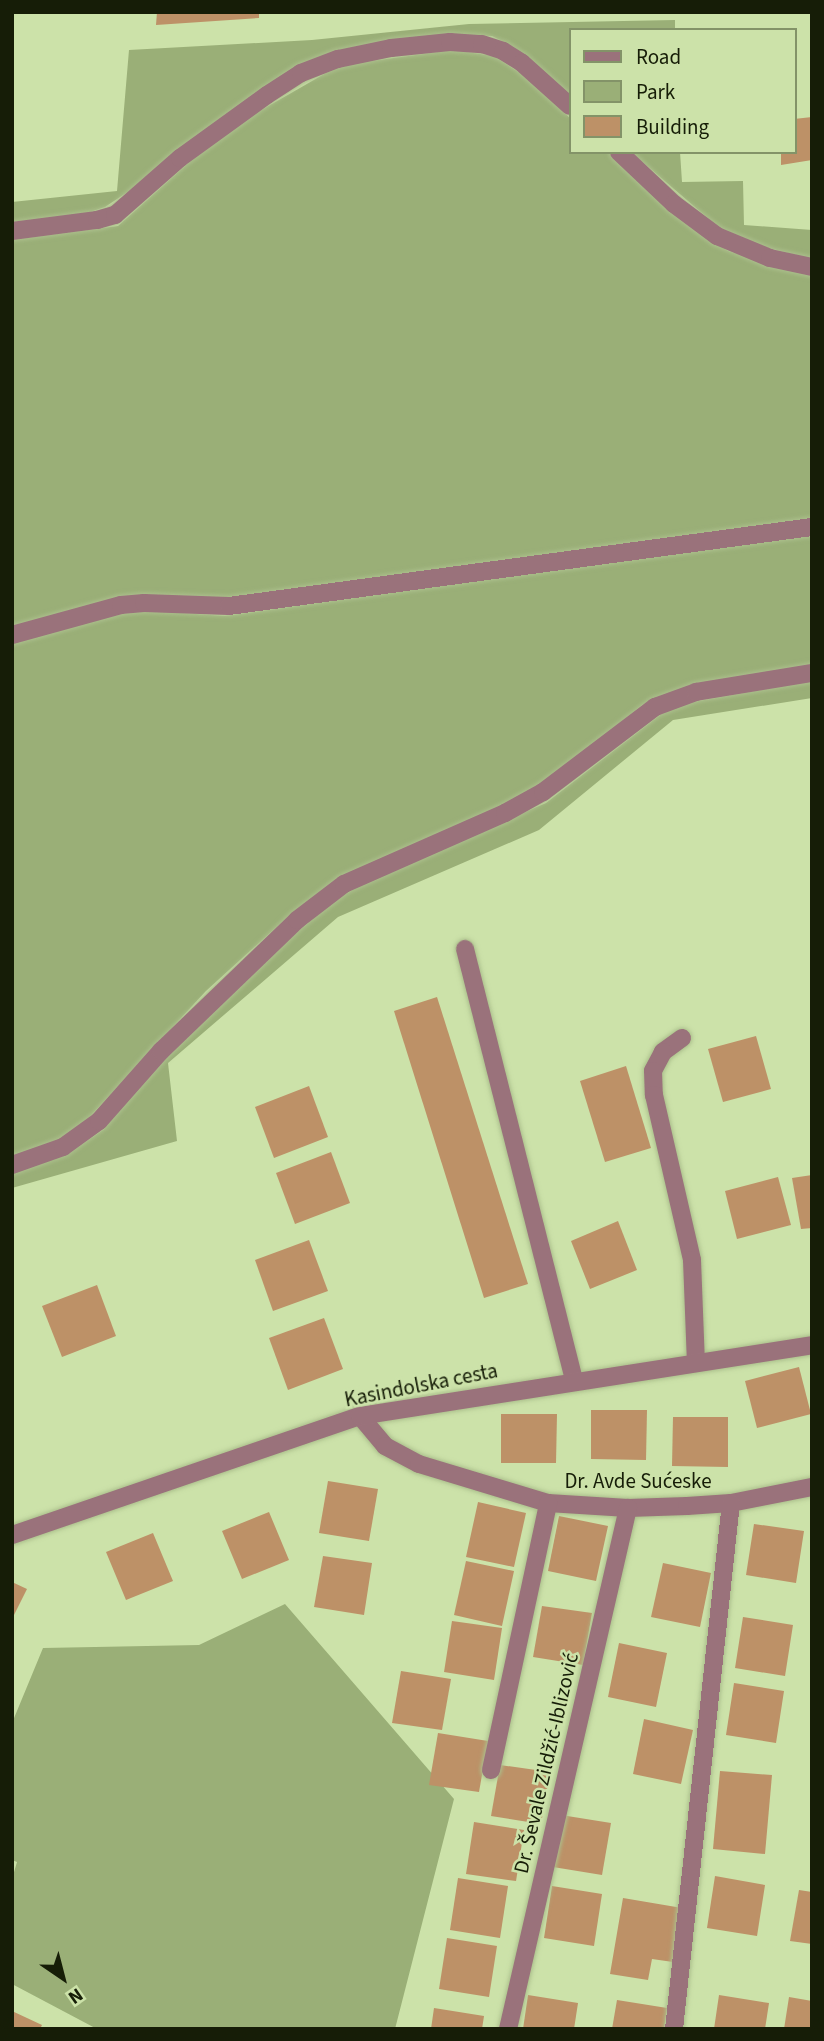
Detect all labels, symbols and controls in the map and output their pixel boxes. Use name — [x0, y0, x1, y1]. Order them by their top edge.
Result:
legend — [568, 28, 796, 154]
text: Road — [636, 42, 681, 72]
text: Park — [636, 77, 675, 107]
text: Building — [636, 112, 709, 142]
street label: Kasindolska cesta — [342, 1358, 500, 1412]
street label: Dr. Avde Sućeske — [564, 1468, 712, 1494]
street label: Dr. Ševale Zildžić-Iblizović — [508, 1650, 584, 1876]
north arrow — [28, 1943, 98, 2013]
text: N — [62, 1981, 88, 2010]

